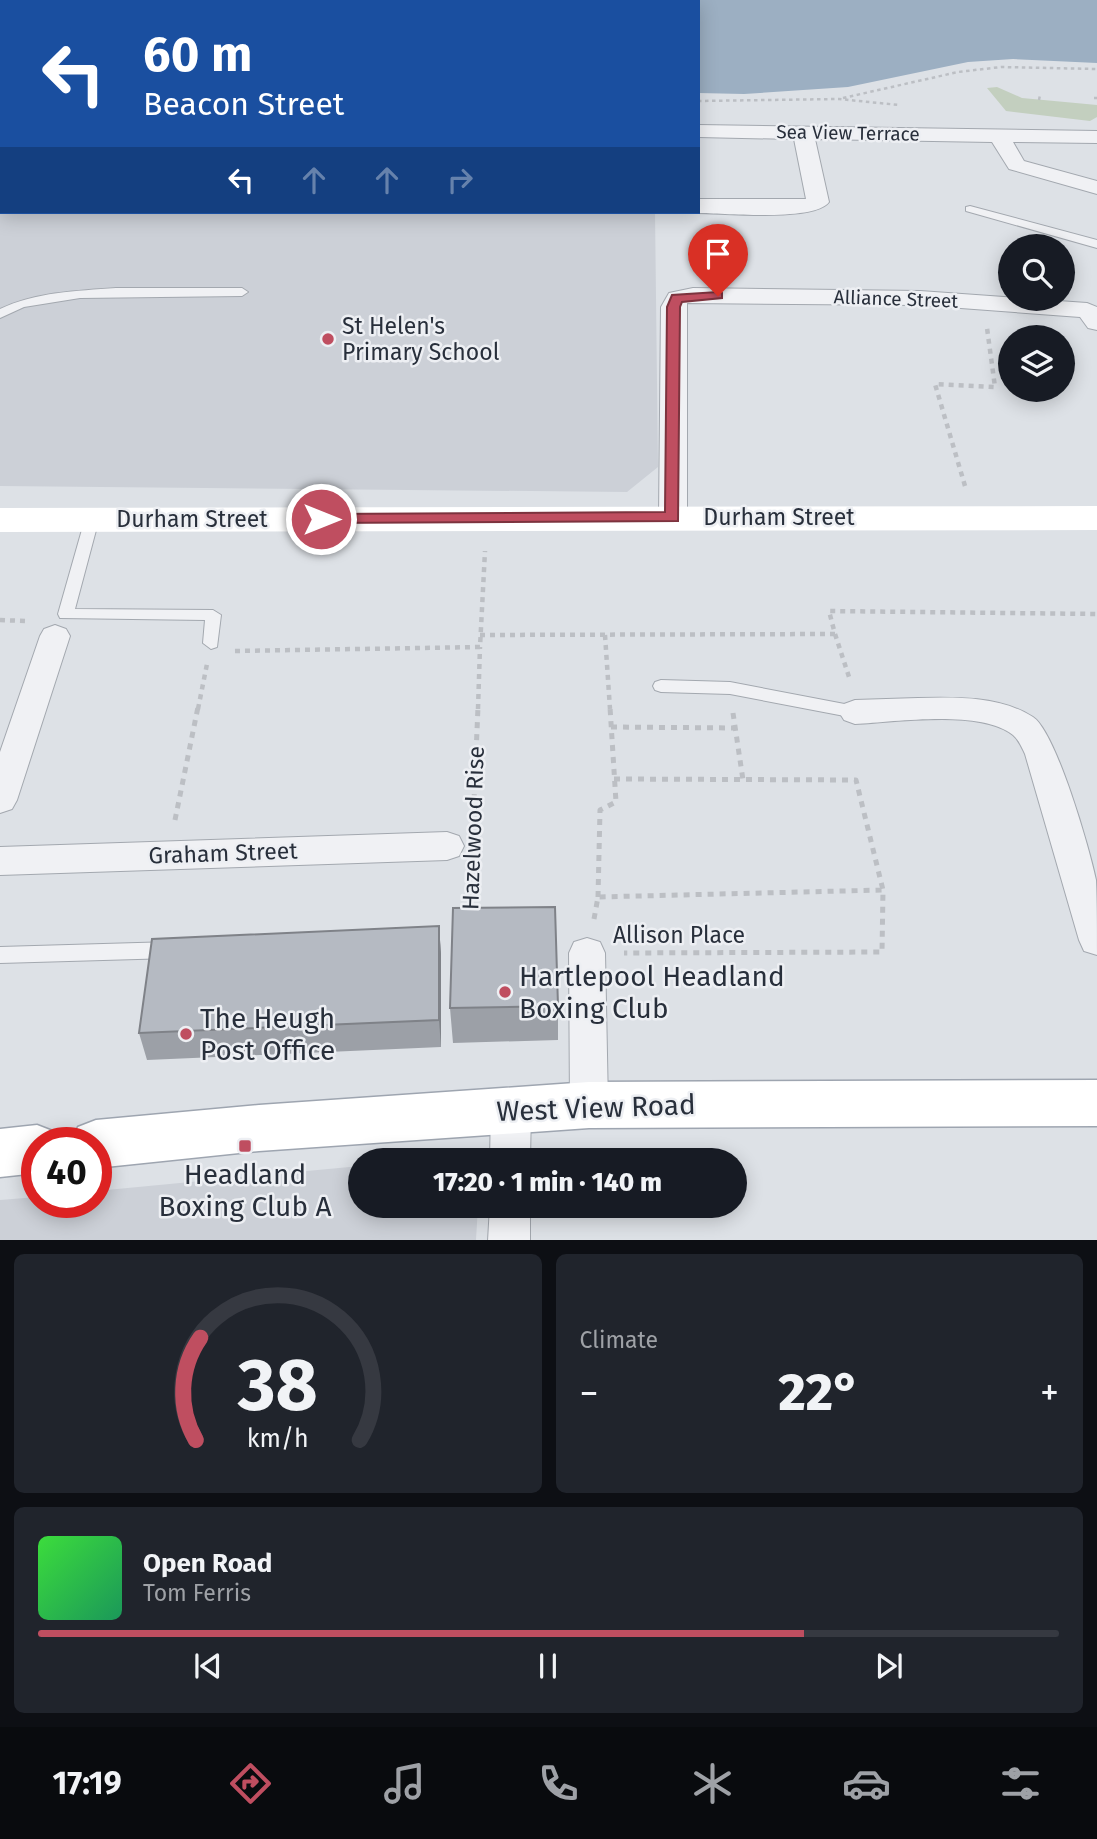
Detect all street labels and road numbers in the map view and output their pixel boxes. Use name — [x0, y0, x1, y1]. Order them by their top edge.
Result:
street label: Sea View Terrace — [776, 120, 920, 146]
street label: Alliance Street — [833, 285, 959, 313]
street label: Durham Street — [703, 503, 855, 531]
street label: Durham Street — [116, 505, 268, 533]
street label: Hazelwood Rise — [456, 745, 490, 911]
street label: Graham Street — [148, 836, 299, 870]
street label: Allison Place — [613, 921, 745, 949]
street label: West View Road — [496, 1088, 696, 1128]

